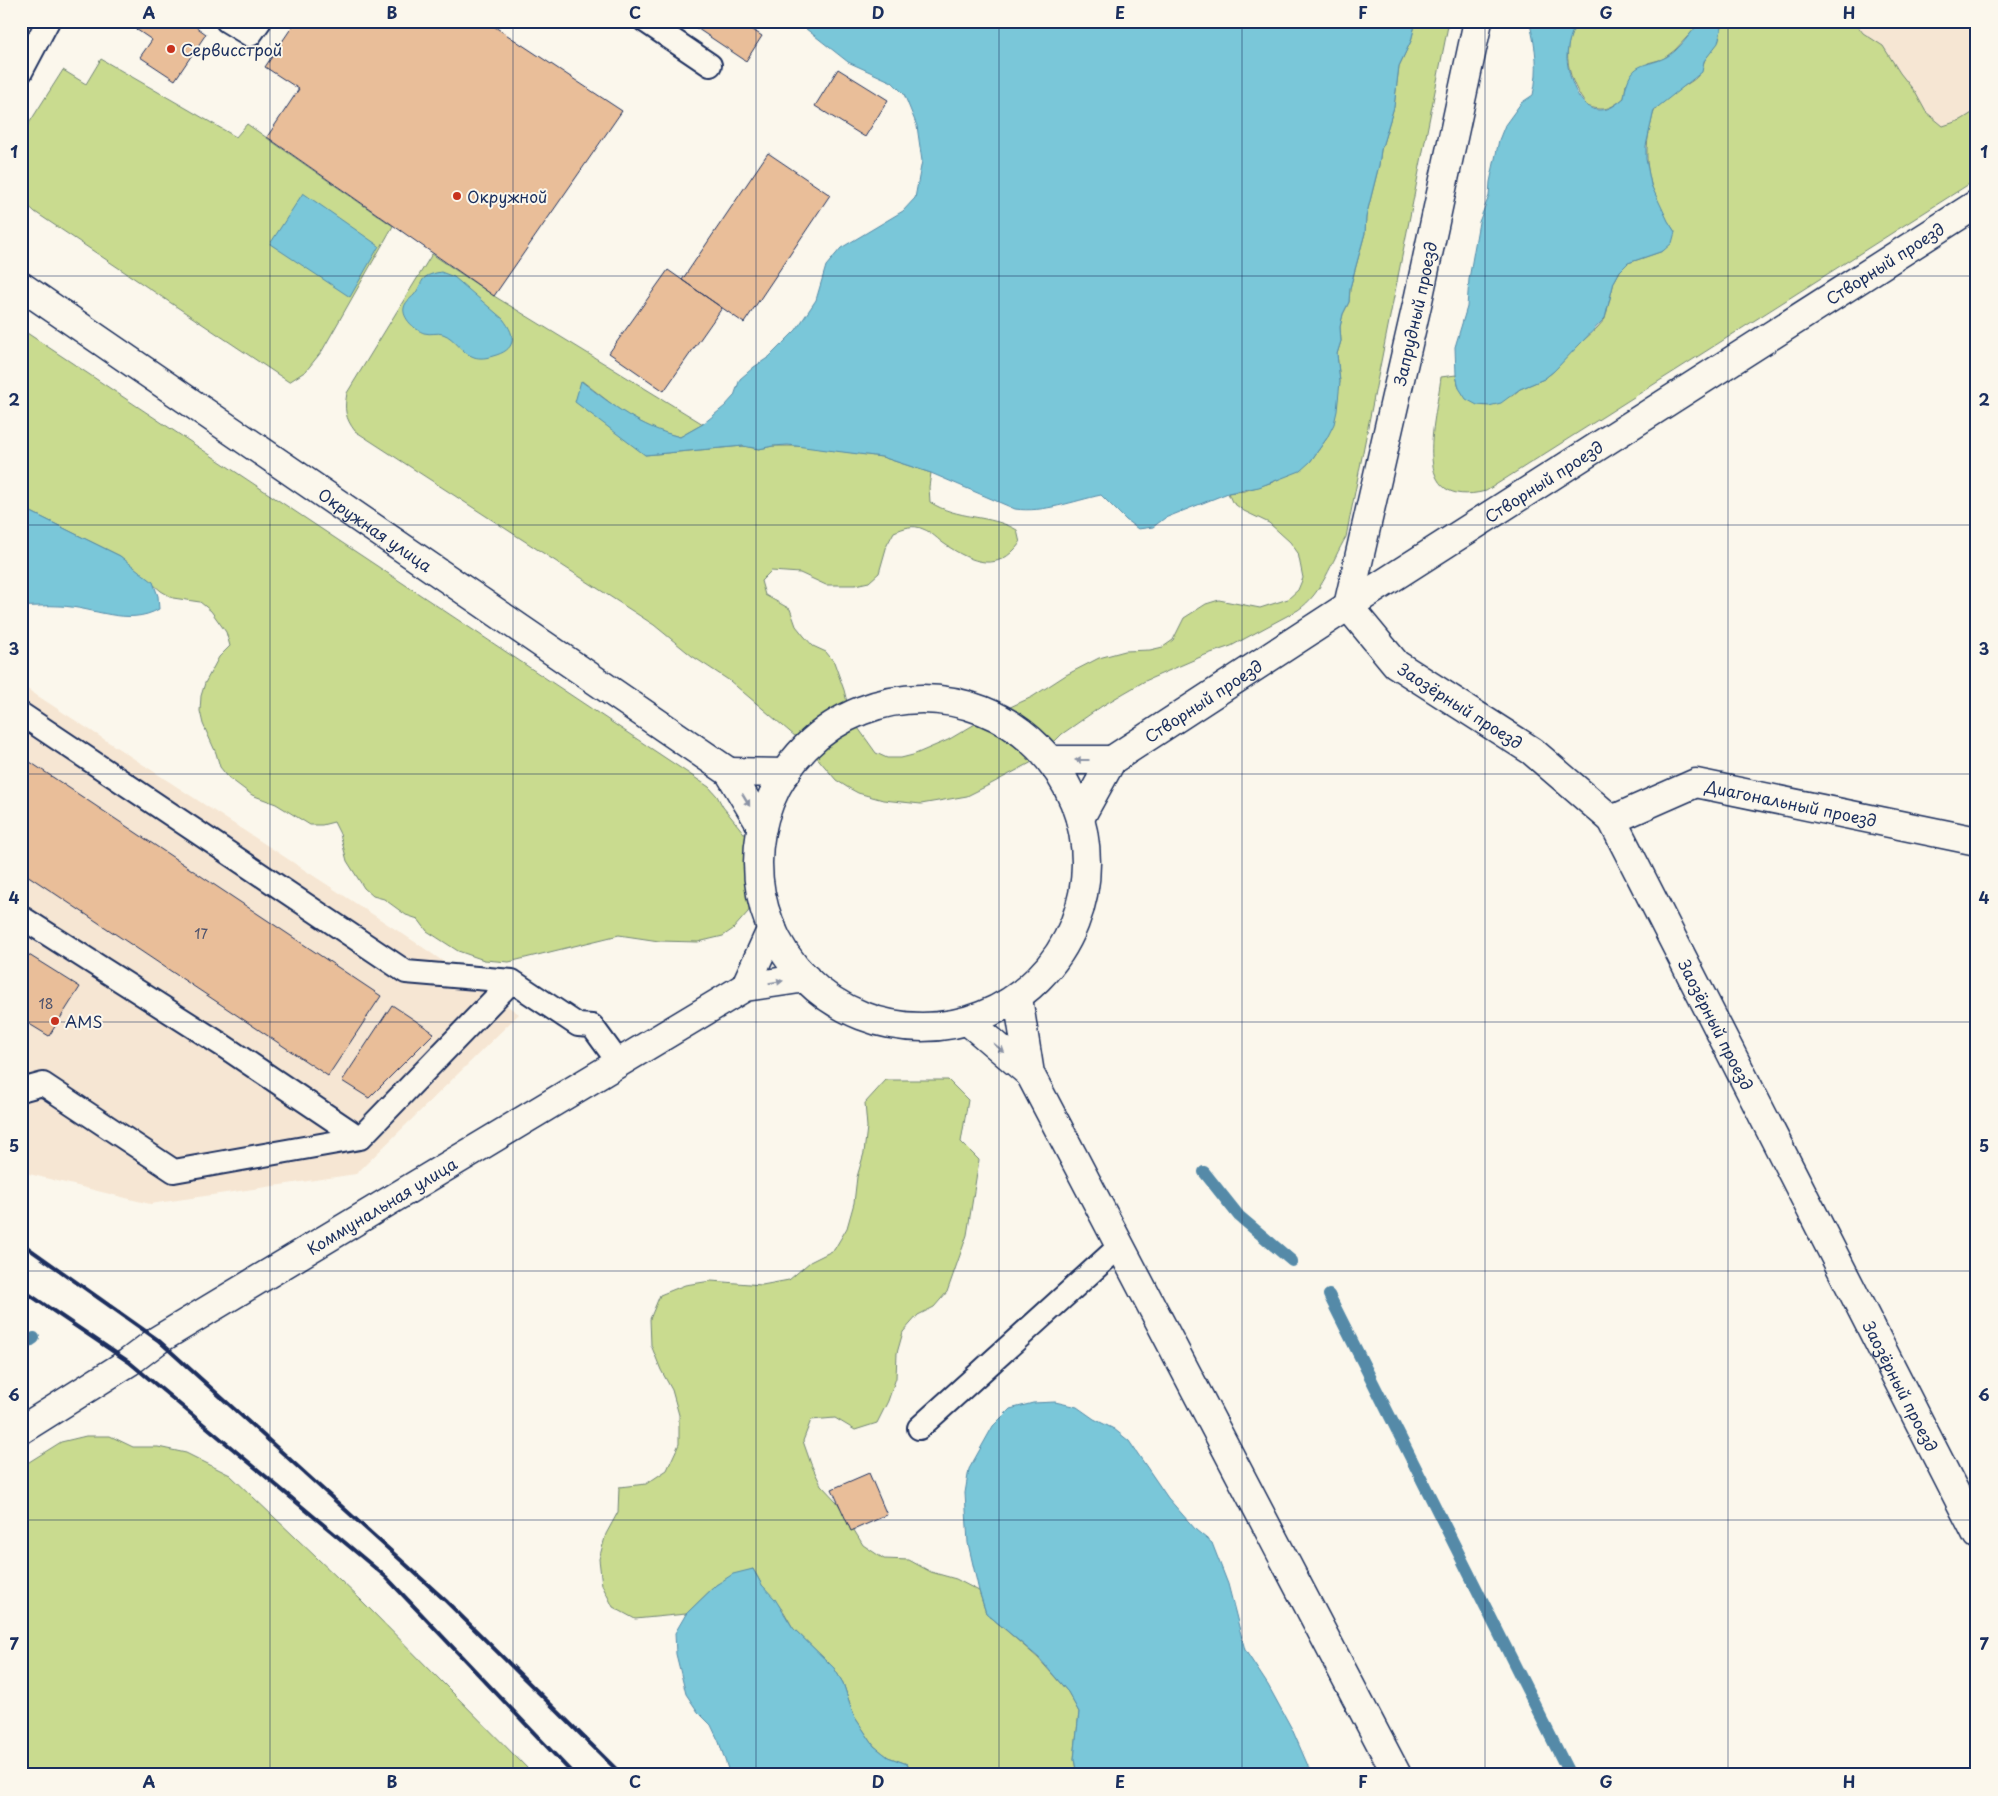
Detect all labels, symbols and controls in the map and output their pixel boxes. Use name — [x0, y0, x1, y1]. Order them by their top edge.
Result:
text: A — [143, 0, 156, 24]
text: B — [387, 0, 398, 24]
text: C — [629, 0, 641, 24]
text: D — [872, 0, 884, 24]
text: E — [1115, 0, 1125, 24]
text: F — [1358, 0, 1368, 24]
text: G — [1599, 0, 1613, 24]
text: H — [1843, 0, 1855, 24]
place label: Сервисстрой — [181, 37, 282, 61]
marker: Сервисстрой — [165, 43, 177, 55]
text: 1 — [10, 139, 18, 163]
text: 1 — [1980, 139, 1988, 163]
place label: Окружной — [467, 184, 547, 208]
marker: Окружной — [451, 190, 463, 202]
street label: Створный проезд — [1821, 216, 1949, 310]
street label: Запрудный проезд — [1387, 239, 1442, 388]
text: 2 — [8, 387, 20, 411]
text: 2 — [1978, 387, 1990, 411]
street label: Створный проезд — [1479, 434, 1607, 528]
street label: Окружная улица — [314, 482, 437, 577]
text: 3 — [9, 636, 19, 660]
text: 3 — [1979, 636, 1989, 660]
street label: Створный проезд — [1139, 653, 1267, 748]
street label: Заозёрный проезд — [1394, 656, 1528, 754]
one-way arrow — [1073, 756, 1089, 764]
street label: Диагональный проезд — [1703, 773, 1879, 832]
one-way arrow — [741, 793, 750, 806]
text: 4 — [9, 885, 20, 909]
text: 4 — [1979, 885, 1990, 909]
house number: 17 — [194, 923, 208, 944]
street label: Заозёрный проезд — [1673, 955, 1760, 1094]
one-way arrow — [768, 978, 784, 986]
house number: 18 — [38, 993, 54, 1014]
place label: AMS — [65, 1009, 103, 1033]
marker: AMS — [49, 1015, 61, 1027]
one-way arrow — [992, 1043, 1005, 1054]
text: 5 — [9, 1133, 19, 1157]
text: 5 — [1979, 1133, 1989, 1157]
street label: Коммунальная улица — [302, 1151, 461, 1260]
street label: Заозёрный проезд — [1858, 1317, 1944, 1456]
text: 6 — [8, 1382, 20, 1406]
text: 6 — [1978, 1382, 1990, 1406]
text: 7 — [9, 1631, 19, 1655]
text: 7 — [1979, 1631, 1989, 1655]
text: A — [143, 1769, 156, 1793]
text: B — [387, 1769, 398, 1793]
text: C — [629, 1769, 641, 1793]
text: D — [872, 1769, 884, 1793]
text: E — [1115, 1769, 1125, 1793]
text: F — [1358, 1769, 1368, 1793]
text: G — [1599, 1769, 1613, 1793]
text: H — [1843, 1769, 1855, 1793]

